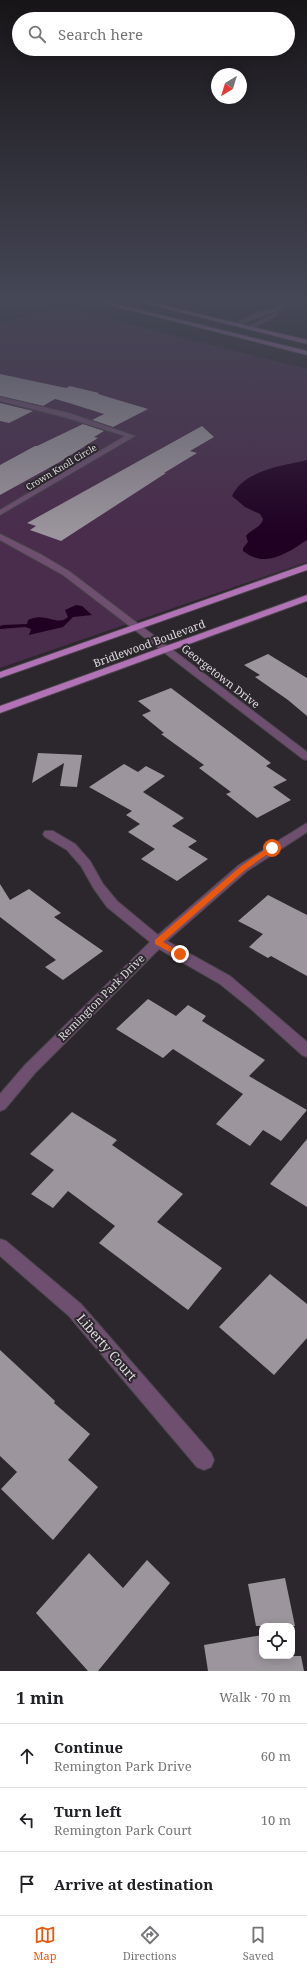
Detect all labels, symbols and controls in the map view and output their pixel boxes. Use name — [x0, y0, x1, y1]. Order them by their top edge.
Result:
search box — [12, 12, 295, 56]
icon: search — [26, 23, 48, 45]
text: Search here — [58, 24, 143, 44]
north arrow — [211, 68, 247, 104]
street label: Crown Knoll Circle — [23, 441, 99, 493]
street label: Bridlewood Boulevard — [91, 616, 207, 670]
street label: Georgetown Drive — [179, 641, 263, 711]
route start — [263, 839, 281, 857]
route end — [171, 945, 189, 963]
street label: Remington Park Drive — [55, 950, 148, 1043]
street label: Liberty Court — [73, 1310, 141, 1385]
map controls — [259, 1623, 295, 1659]
button: locate — [259, 1623, 295, 1659]
text: 1 min — [16, 1686, 64, 1709]
text: Walk · 70 m — [219, 1688, 291, 1706]
text: Continue — [54, 1737, 123, 1757]
icon: ahead — [16, 1745, 38, 1767]
text: 60 m — [261, 1747, 291, 1765]
text: Remington Park Drive — [54, 1757, 192, 1775]
text: Turn left — [54, 1801, 122, 1821]
icon: left — [16, 1809, 38, 1831]
text: 10 m — [261, 1811, 291, 1829]
text: Remington Park Court — [54, 1821, 192, 1839]
icon: arrive — [16, 1873, 38, 1895]
text: Arrive at destination — [54, 1874, 213, 1894]
tab: Map — [33, 1924, 56, 1963]
tab: Directions — [123, 1924, 176, 1963]
tab: Saved — [243, 1924, 274, 1963]

